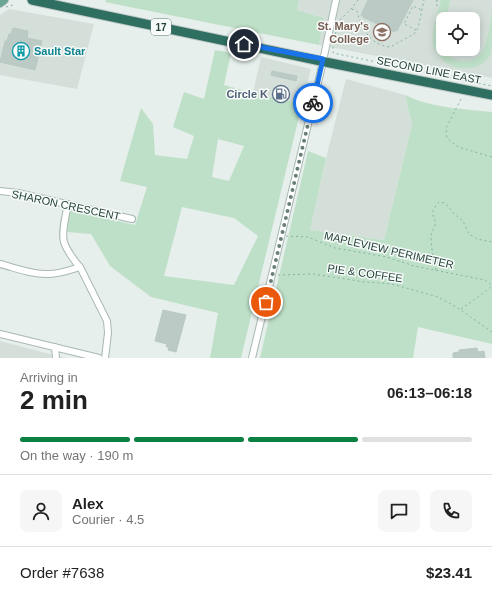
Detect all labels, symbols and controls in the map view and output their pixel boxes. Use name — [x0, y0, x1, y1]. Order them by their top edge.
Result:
map controls — [436, 12, 480, 56]
button: locate — [436, 12, 480, 56]
road number: 17 — [151, 19, 171, 35]
place label: St. Mary's College — [317, 20, 369, 45]
school or university icon: St. Mary's College — [372, 22, 392, 42]
pin — [227, 27, 261, 61]
icon: home — [233, 33, 255, 55]
building icon: Sault Star — [11, 41, 31, 61]
place label: Sault Star — [34, 45, 86, 57]
street label: SECOND LINE EAST — [376, 54, 483, 86]
courier — [293, 83, 333, 123]
fuel station icon: Circle K — [271, 84, 291, 104]
place label: Circle K — [226, 88, 268, 100]
icon: bike — [302, 92, 324, 114]
street label: SHARON CRESCENT — [11, 188, 122, 222]
street label: MAPLEVIEW PERIMETER — [323, 229, 455, 271]
street label: PIE & COFFEE — [327, 262, 403, 284]
pin — [249, 285, 283, 319]
icon: bag — [255, 291, 277, 313]
text: Arriving in — [20, 370, 78, 385]
text: 06:13–06:18 — [387, 384, 472, 401]
text: 2 min — [20, 385, 88, 415]
text: On the way · 190 m — [20, 448, 133, 463]
button: person — [20, 490, 62, 532]
button: chat — [378, 490, 420, 532]
button: phone — [430, 490, 472, 532]
text: Alex — [72, 495, 104, 512]
text: Courier · 4.5 — [72, 512, 144, 527]
text: Order #7638 — [20, 564, 104, 581]
text: $23.41 — [426, 564, 472, 581]

